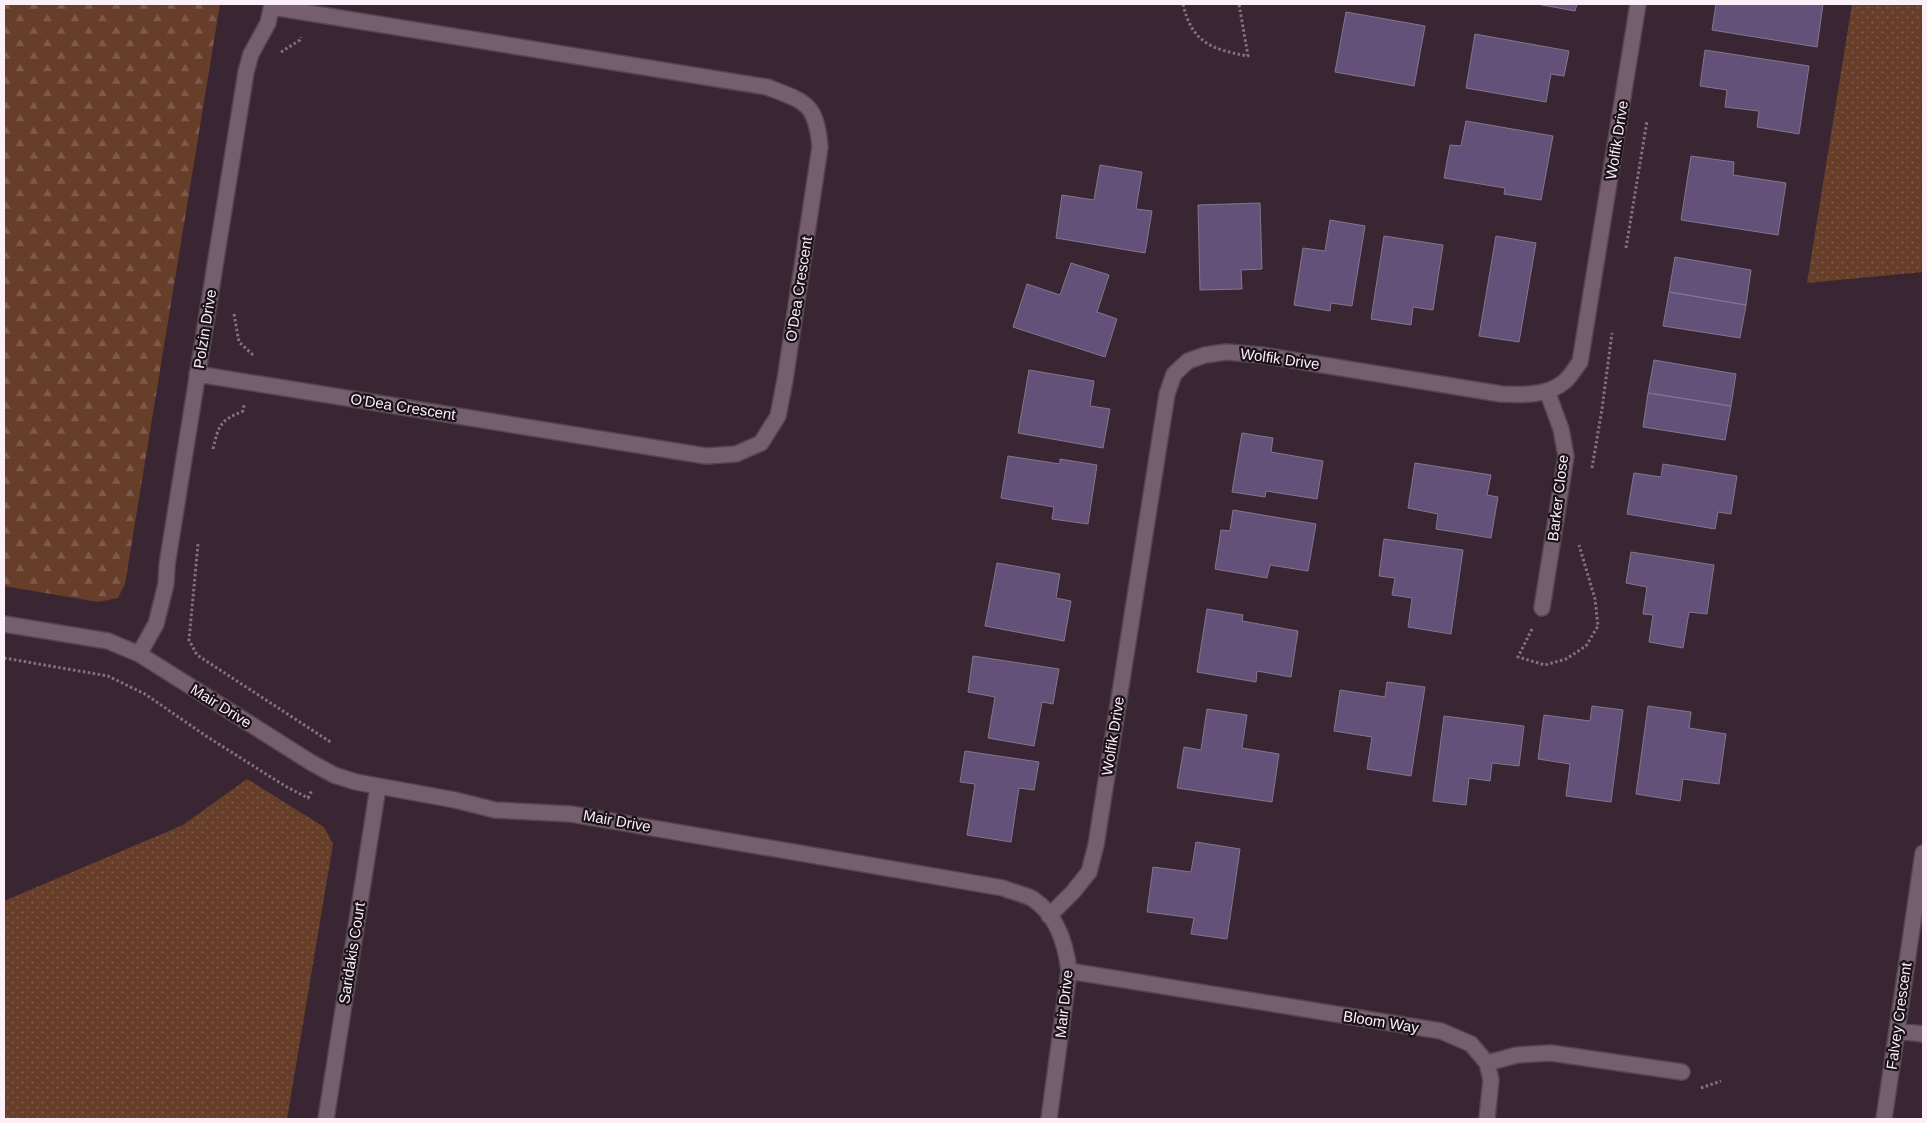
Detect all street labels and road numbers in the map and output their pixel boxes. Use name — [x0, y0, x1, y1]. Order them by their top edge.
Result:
street label: Wolfik Drive — [1602, 99, 1631, 181]
street label: O'Dea Crescent — [782, 234, 815, 343]
street label: Polzin Drive — [190, 288, 219, 370]
street label: Wolfik Drive — [1239, 345, 1321, 372]
street label: O'Dea Crescent — [349, 390, 458, 423]
street label: Barker Close — [1544, 454, 1571, 542]
street label: Mair Drive — [188, 680, 255, 731]
street label: Wolfik Drive — [1098, 695, 1127, 777]
street label: Mair Drive — [582, 806, 652, 835]
street label: Saridakis Court — [335, 900, 368, 1005]
street label: Falvey Crescent — [1883, 960, 1915, 1071]
street label: Mair Drive — [1051, 969, 1076, 1039]
street label: Bloom Way — [1342, 1007, 1420, 1036]

